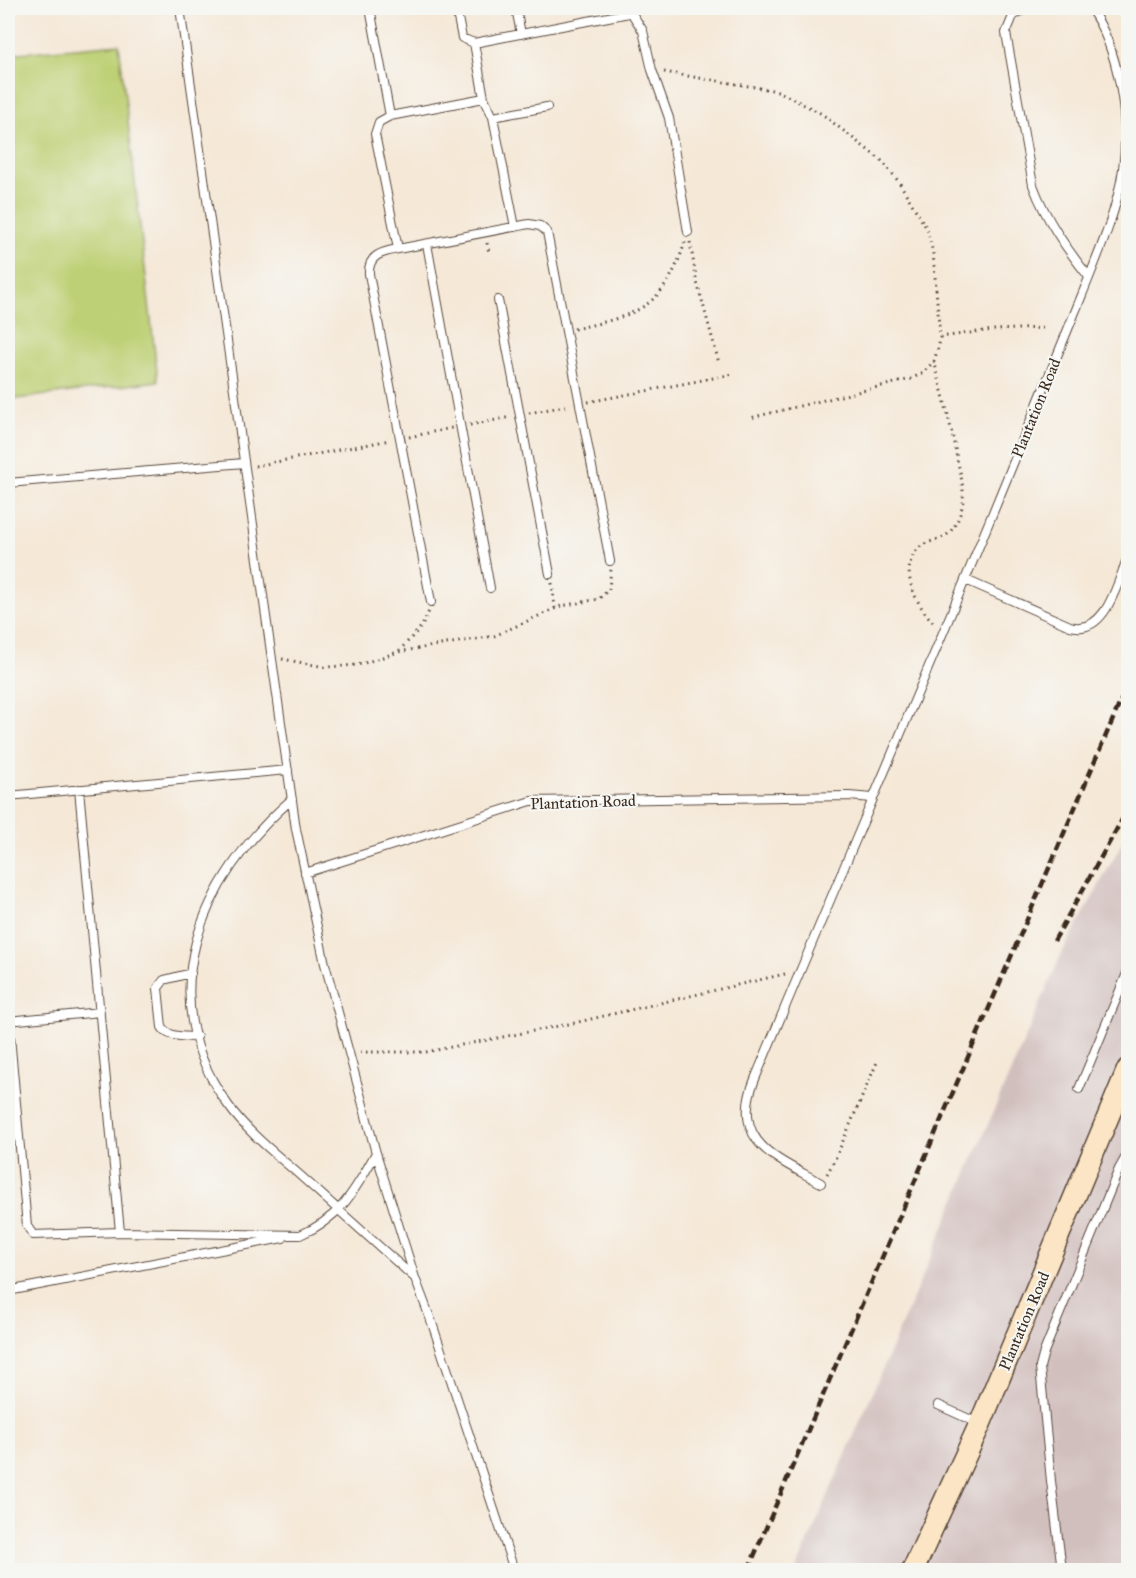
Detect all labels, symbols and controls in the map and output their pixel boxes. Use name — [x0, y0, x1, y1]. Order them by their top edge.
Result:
street label: Plantation Road — [1007, 355, 1065, 461]
street label: Plantation Road — [530, 791, 636, 813]
street label: Plantation Road — [995, 1269, 1053, 1373]

